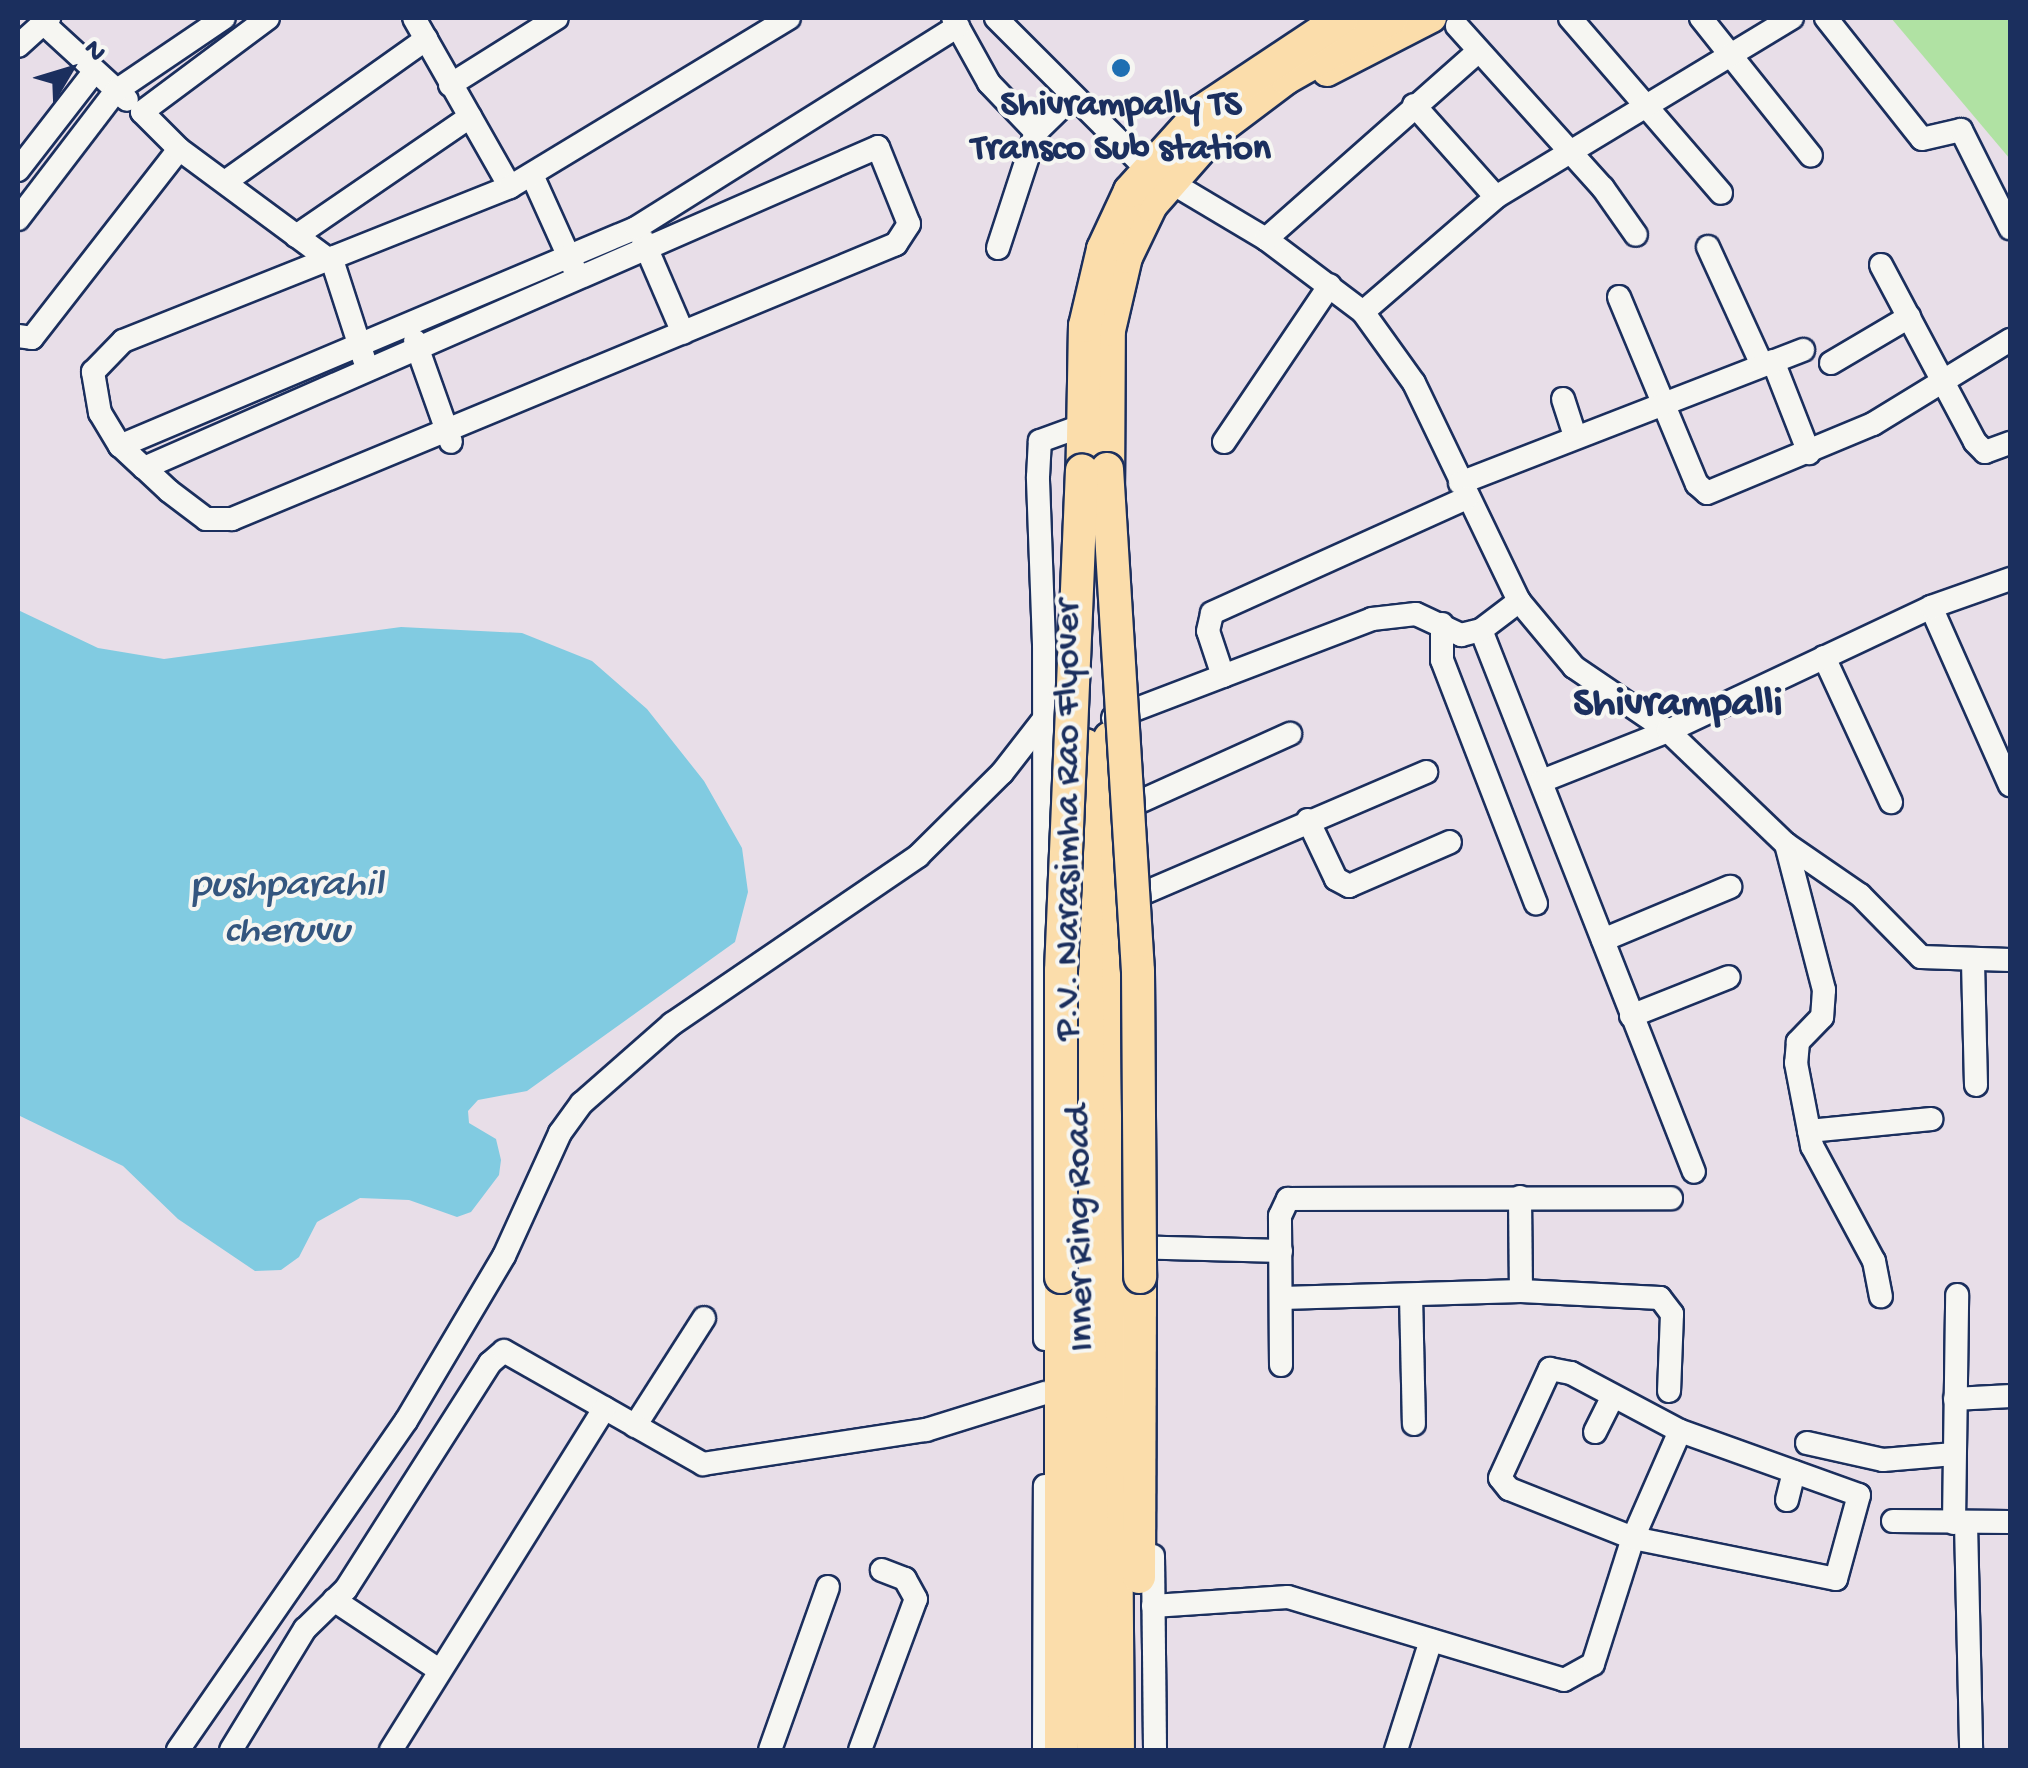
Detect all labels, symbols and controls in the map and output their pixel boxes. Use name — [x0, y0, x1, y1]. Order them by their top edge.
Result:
north arrow — [20, 20, 120, 120]
text: N — [75, 34, 113, 69]
marker: Shivrampally TS Transco Sub station — [1110, 57, 1132, 79]
place label: Shivrampally TS Transco Sub station — [971, 84, 1271, 173]
street label: P.V. Narasimha Rao Flyover — [1047, 600, 1093, 1040]
district label: Shivrampalli — [1573, 681, 1783, 731]
water label: pushparahil cheruvu — [191, 863, 383, 957]
street label: Inner Ring Road — [1057, 1104, 1107, 1352]

